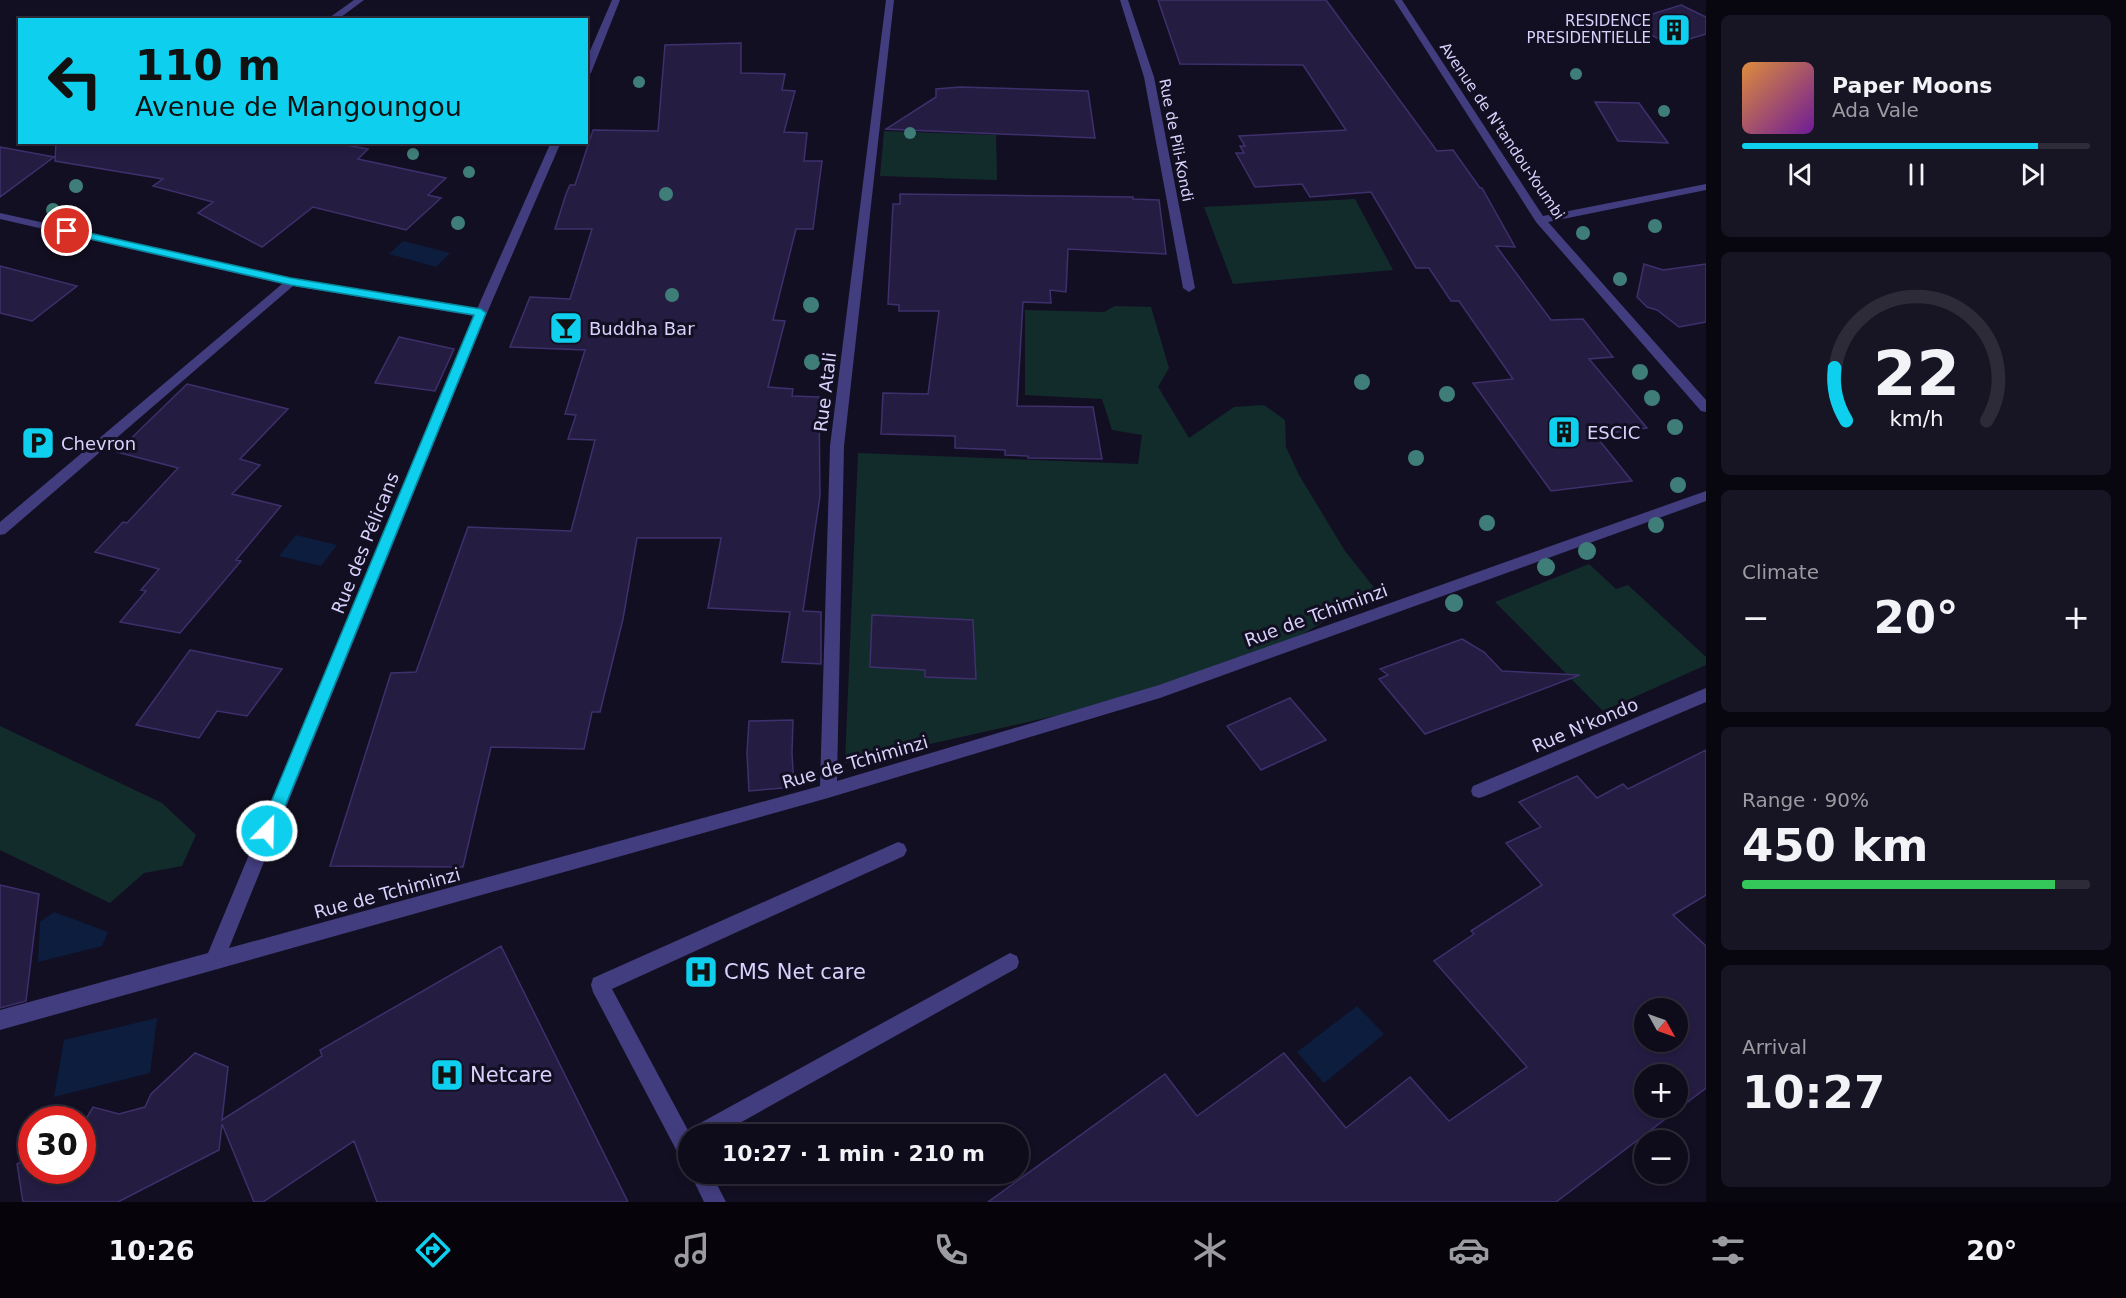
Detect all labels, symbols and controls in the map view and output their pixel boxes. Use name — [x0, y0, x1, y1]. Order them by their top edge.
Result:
place label: RESIDENCE PRESIDENTIELLE — [1527, 12, 1651, 47]
building icon: RESIDENCE PRESIDENTIELLE — [1656, 12, 1692, 48]
street label: Avenue de N'tandou-Youmbi — [1436, 39, 1568, 223]
text: 110 m — [135, 41, 281, 90]
icon: left — [36, 42, 114, 120]
text: Paper Moons — [1832, 73, 1992, 98]
street label: Rue de Pili-Kondi — [1155, 77, 1197, 203]
text: Avenue de Mangoungou — [135, 91, 462, 122]
text: Ada Vale — [1832, 98, 1919, 122]
icon: previous — [1784, 158, 1817, 191]
icon: pause — [1900, 158, 1933, 191]
icon: next — [2016, 158, 2049, 191]
pin — [41, 205, 92, 256]
icon: arrive — [50, 214, 83, 247]
bar icon: Buddha Bar — [548, 310, 584, 346]
place label: Buddha Bar — [589, 318, 695, 339]
text: 22 — [1873, 337, 1959, 410]
street label: Rue Atali — [810, 351, 840, 433]
text: km/h — [1889, 406, 1943, 431]
building icon: ESCIC — [1546, 414, 1582, 450]
place label: ESCIC — [1587, 422, 1640, 443]
parking icon: Chevron — [20, 425, 56, 461]
place label: Chevron — [61, 433, 136, 454]
street label: Rue des Pélicans — [327, 469, 403, 617]
text: Climate — [1742, 560, 1819, 584]
street label: Rue de Tchiminzi — [1242, 579, 1390, 651]
text: 20° — [1873, 591, 1959, 644]
text: − — [1742, 598, 1770, 637]
text: + — [2062, 598, 2090, 637]
street label: Rue N'kondo — [1529, 693, 1641, 757]
street label: Rue de Tchiminzi — [780, 731, 930, 793]
text: Range · 90% — [1742, 788, 1869, 812]
position arrow — [235, 799, 299, 863]
text: 450 km — [1742, 819, 1928, 872]
street label: Rue de Tchiminzi — [311, 863, 463, 923]
hospital icon: CMS Net care — [683, 954, 719, 990]
place label: CMS Net care — [724, 960, 866, 984]
north arrow — [1634, 998, 1688, 1052]
map controls — [1634, 998, 1688, 1184]
text: Arrival — [1742, 1035, 1807, 1059]
hospital icon: Netcare — [429, 1057, 465, 1093]
place label: Netcare — [470, 1063, 552, 1087]
button: + — [1634, 1064, 1688, 1118]
text: 10:27 — [1742, 1066, 1885, 1119]
speed limit sign: 30 — [18, 1106, 96, 1184]
button: − — [1634, 1130, 1688, 1184]
text: 10:27 · 1 min · 210 m — [722, 1141, 985, 1166]
icon: directions — [412, 1229, 454, 1271]
icon: music — [671, 1229, 713, 1271]
icon: phone — [930, 1229, 972, 1271]
icon: climate — [1189, 1229, 1231, 1271]
icon: car — [1448, 1229, 1490, 1271]
icon: filters — [1707, 1229, 1749, 1271]
text: 10:26 — [109, 1235, 195, 1266]
text: 20° — [1966, 1235, 2017, 1266]

